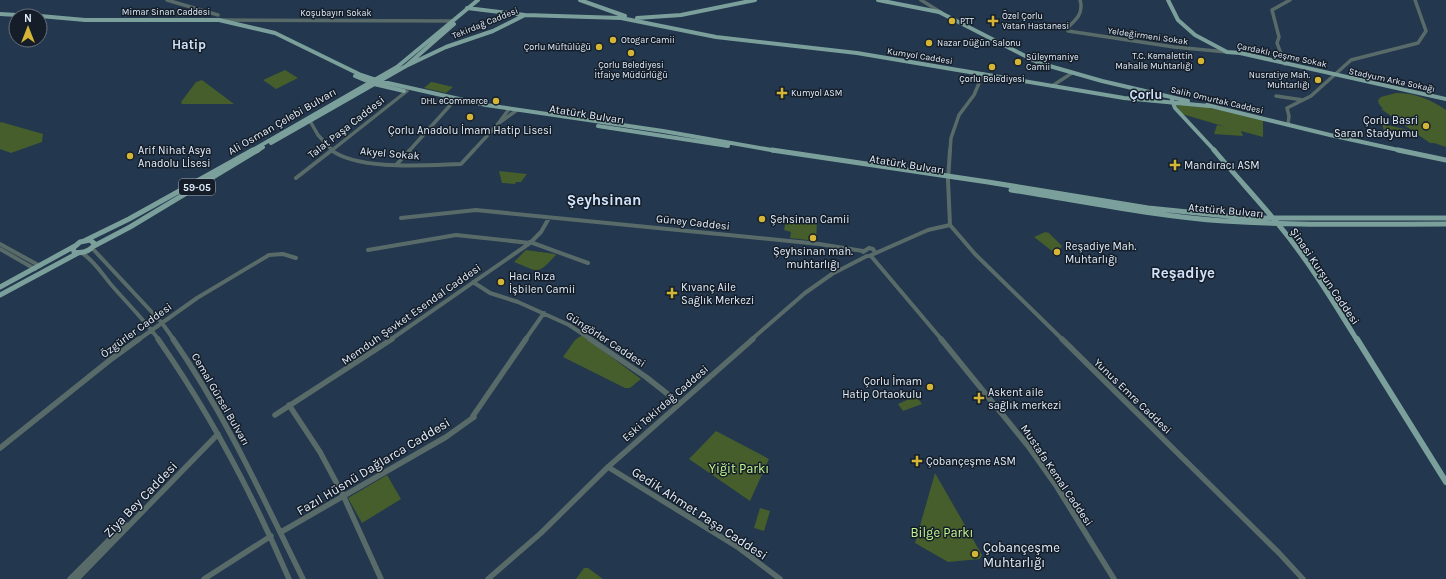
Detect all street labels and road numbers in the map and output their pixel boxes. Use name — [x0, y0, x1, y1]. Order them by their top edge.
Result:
street label: Tekirdağ Caddesi — [451, 5, 519, 41]
street label: Mimar Sinan Caddesi — [122, 7, 210, 17]
street label: Koşubayırı Sokak — [300, 8, 372, 19]
street label: Yeldeğirmeni Sokak — [1107, 25, 1189, 47]
street label: Çardaklı Çeşme Sokak — [1236, 41, 1328, 70]
street label: Kumyol Caddesi — [886, 46, 954, 66]
street label: Stadyum Arka Sokağı — [1348, 66, 1436, 94]
street label: Salih Omurtak Caddesi — [1170, 84, 1264, 116]
street label: Ali Osman Çelebi Bulvarı — [226, 85, 339, 158]
street label: Talat Paşa Caddesi — [305, 93, 387, 161]
street label: Atatürk Bulvarı — [549, 102, 625, 127]
street label: Akyel Sokak — [360, 144, 420, 163]
street label: Atatürk Bulvarı — [869, 152, 945, 177]
road number: 59-05 — [179, 179, 215, 195]
street label: Atatürk Bulvarı — [1188, 201, 1264, 220]
street label: Güney Caddesi — [655, 212, 731, 233]
street label: Şinasi Kurşun Caddesi — [1287, 225, 1362, 327]
street label: Memduh Şevket Esendal Caddesi — [339, 261, 483, 368]
street label: Özgürler Caddesi — [97, 299, 175, 361]
street label: Güngörler Caddesi — [563, 309, 648, 370]
street label: Cemal Gürsel Bulvarı — [189, 351, 252, 448]
street label: Yunus Emre Caddesi — [1091, 356, 1174, 437]
street label: Eski Tekirdağ Caddesi — [620, 362, 711, 444]
street label: Fazıl Hüsnü Dağlarca Caddesi — [294, 415, 453, 518]
street label: Mustafa Kemal Caddesi — [1018, 422, 1095, 528]
street label: Ziya Bey Caddesi — [100, 458, 180, 540]
street label: Gedik Ahmet Paşa Caddesi — [629, 464, 770, 563]

